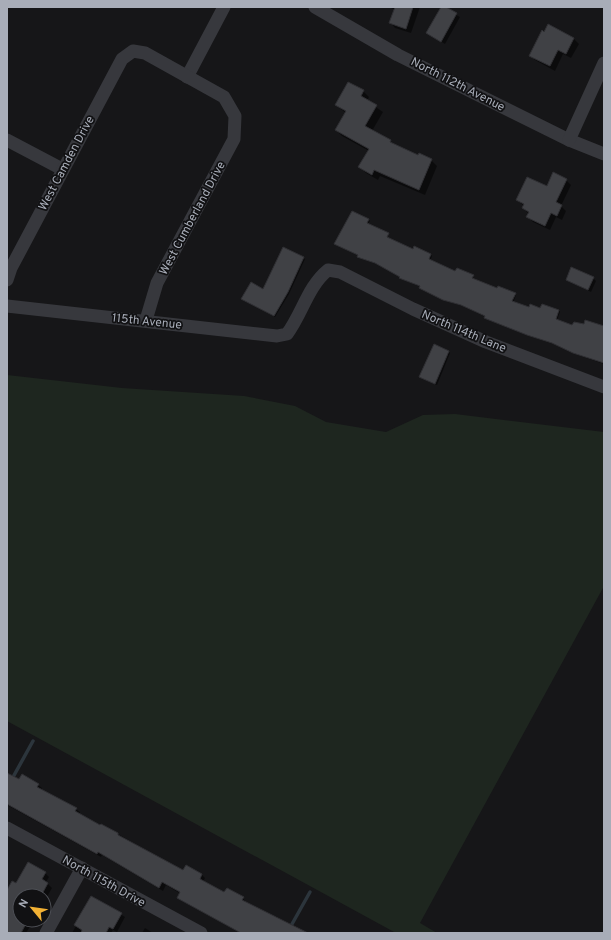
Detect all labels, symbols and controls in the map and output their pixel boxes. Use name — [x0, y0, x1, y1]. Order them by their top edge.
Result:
street label: North 112th Avenue — [408, 54, 507, 116]
street label: West Camden Drive — [35, 113, 99, 214]
street label: West Cumberland Drive — [156, 159, 230, 278]
street label: North 114th Lane — [419, 307, 508, 357]
street label: 115th Avenue — [111, 310, 183, 334]
street label: North 115th Drive — [59, 852, 148, 911]
north arrow — [12, 888, 52, 928]
text: N — [16, 897, 32, 910]

